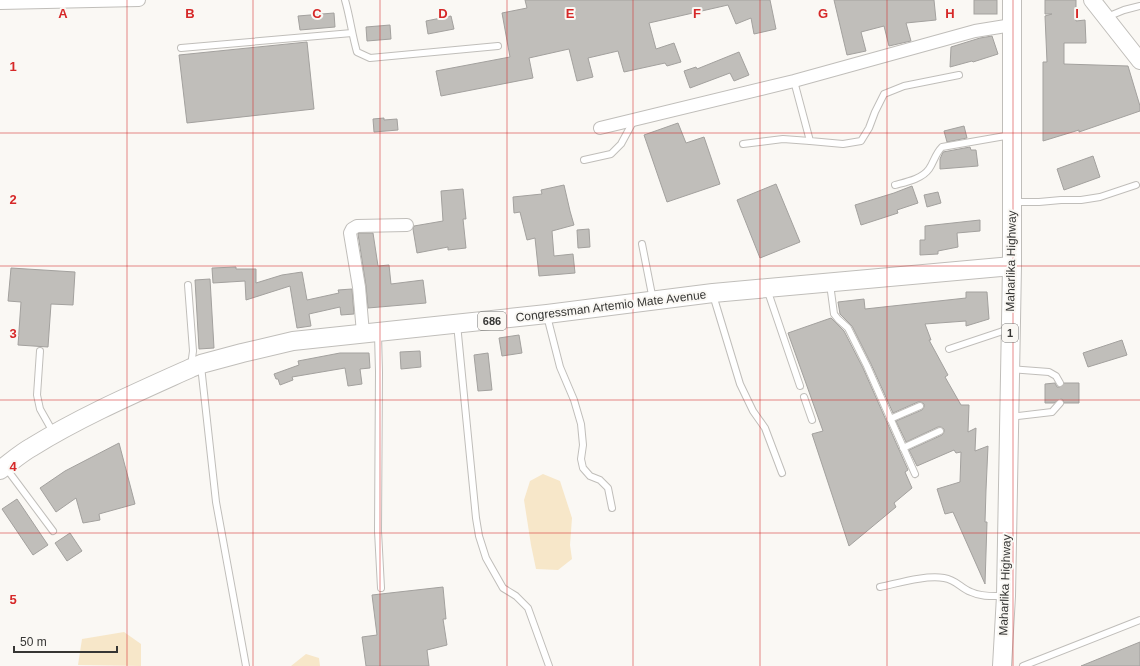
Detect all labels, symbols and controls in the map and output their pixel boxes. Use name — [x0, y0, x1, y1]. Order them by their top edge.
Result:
text: A — [58, 6, 68, 21]
text: B — [185, 6, 195, 21]
text: C — [312, 6, 322, 21]
text: D — [438, 6, 448, 21]
text: E — [566, 6, 575, 21]
text: F — [693, 6, 701, 21]
text: G — [818, 6, 828, 21]
text: H — [945, 6, 955, 21]
text: I — [1075, 6, 1079, 21]
text: 1 — [9, 59, 17, 74]
text: 2 — [9, 192, 17, 207]
street label: Maharlika Highway — [1003, 210, 1019, 312]
street label: Congressman Artemio Mate Avenue — [515, 287, 707, 325]
road number: 686 — [478, 312, 506, 330]
road number: 1 — [1002, 324, 1018, 342]
text: 3 — [9, 326, 17, 341]
text: 4 — [9, 459, 17, 474]
street label: Maharlika Highway — [996, 534, 1014, 636]
text: 5 — [9, 592, 17, 607]
scale bar — [14, 628, 117, 654]
text: 50 m — [20, 635, 47, 649]

